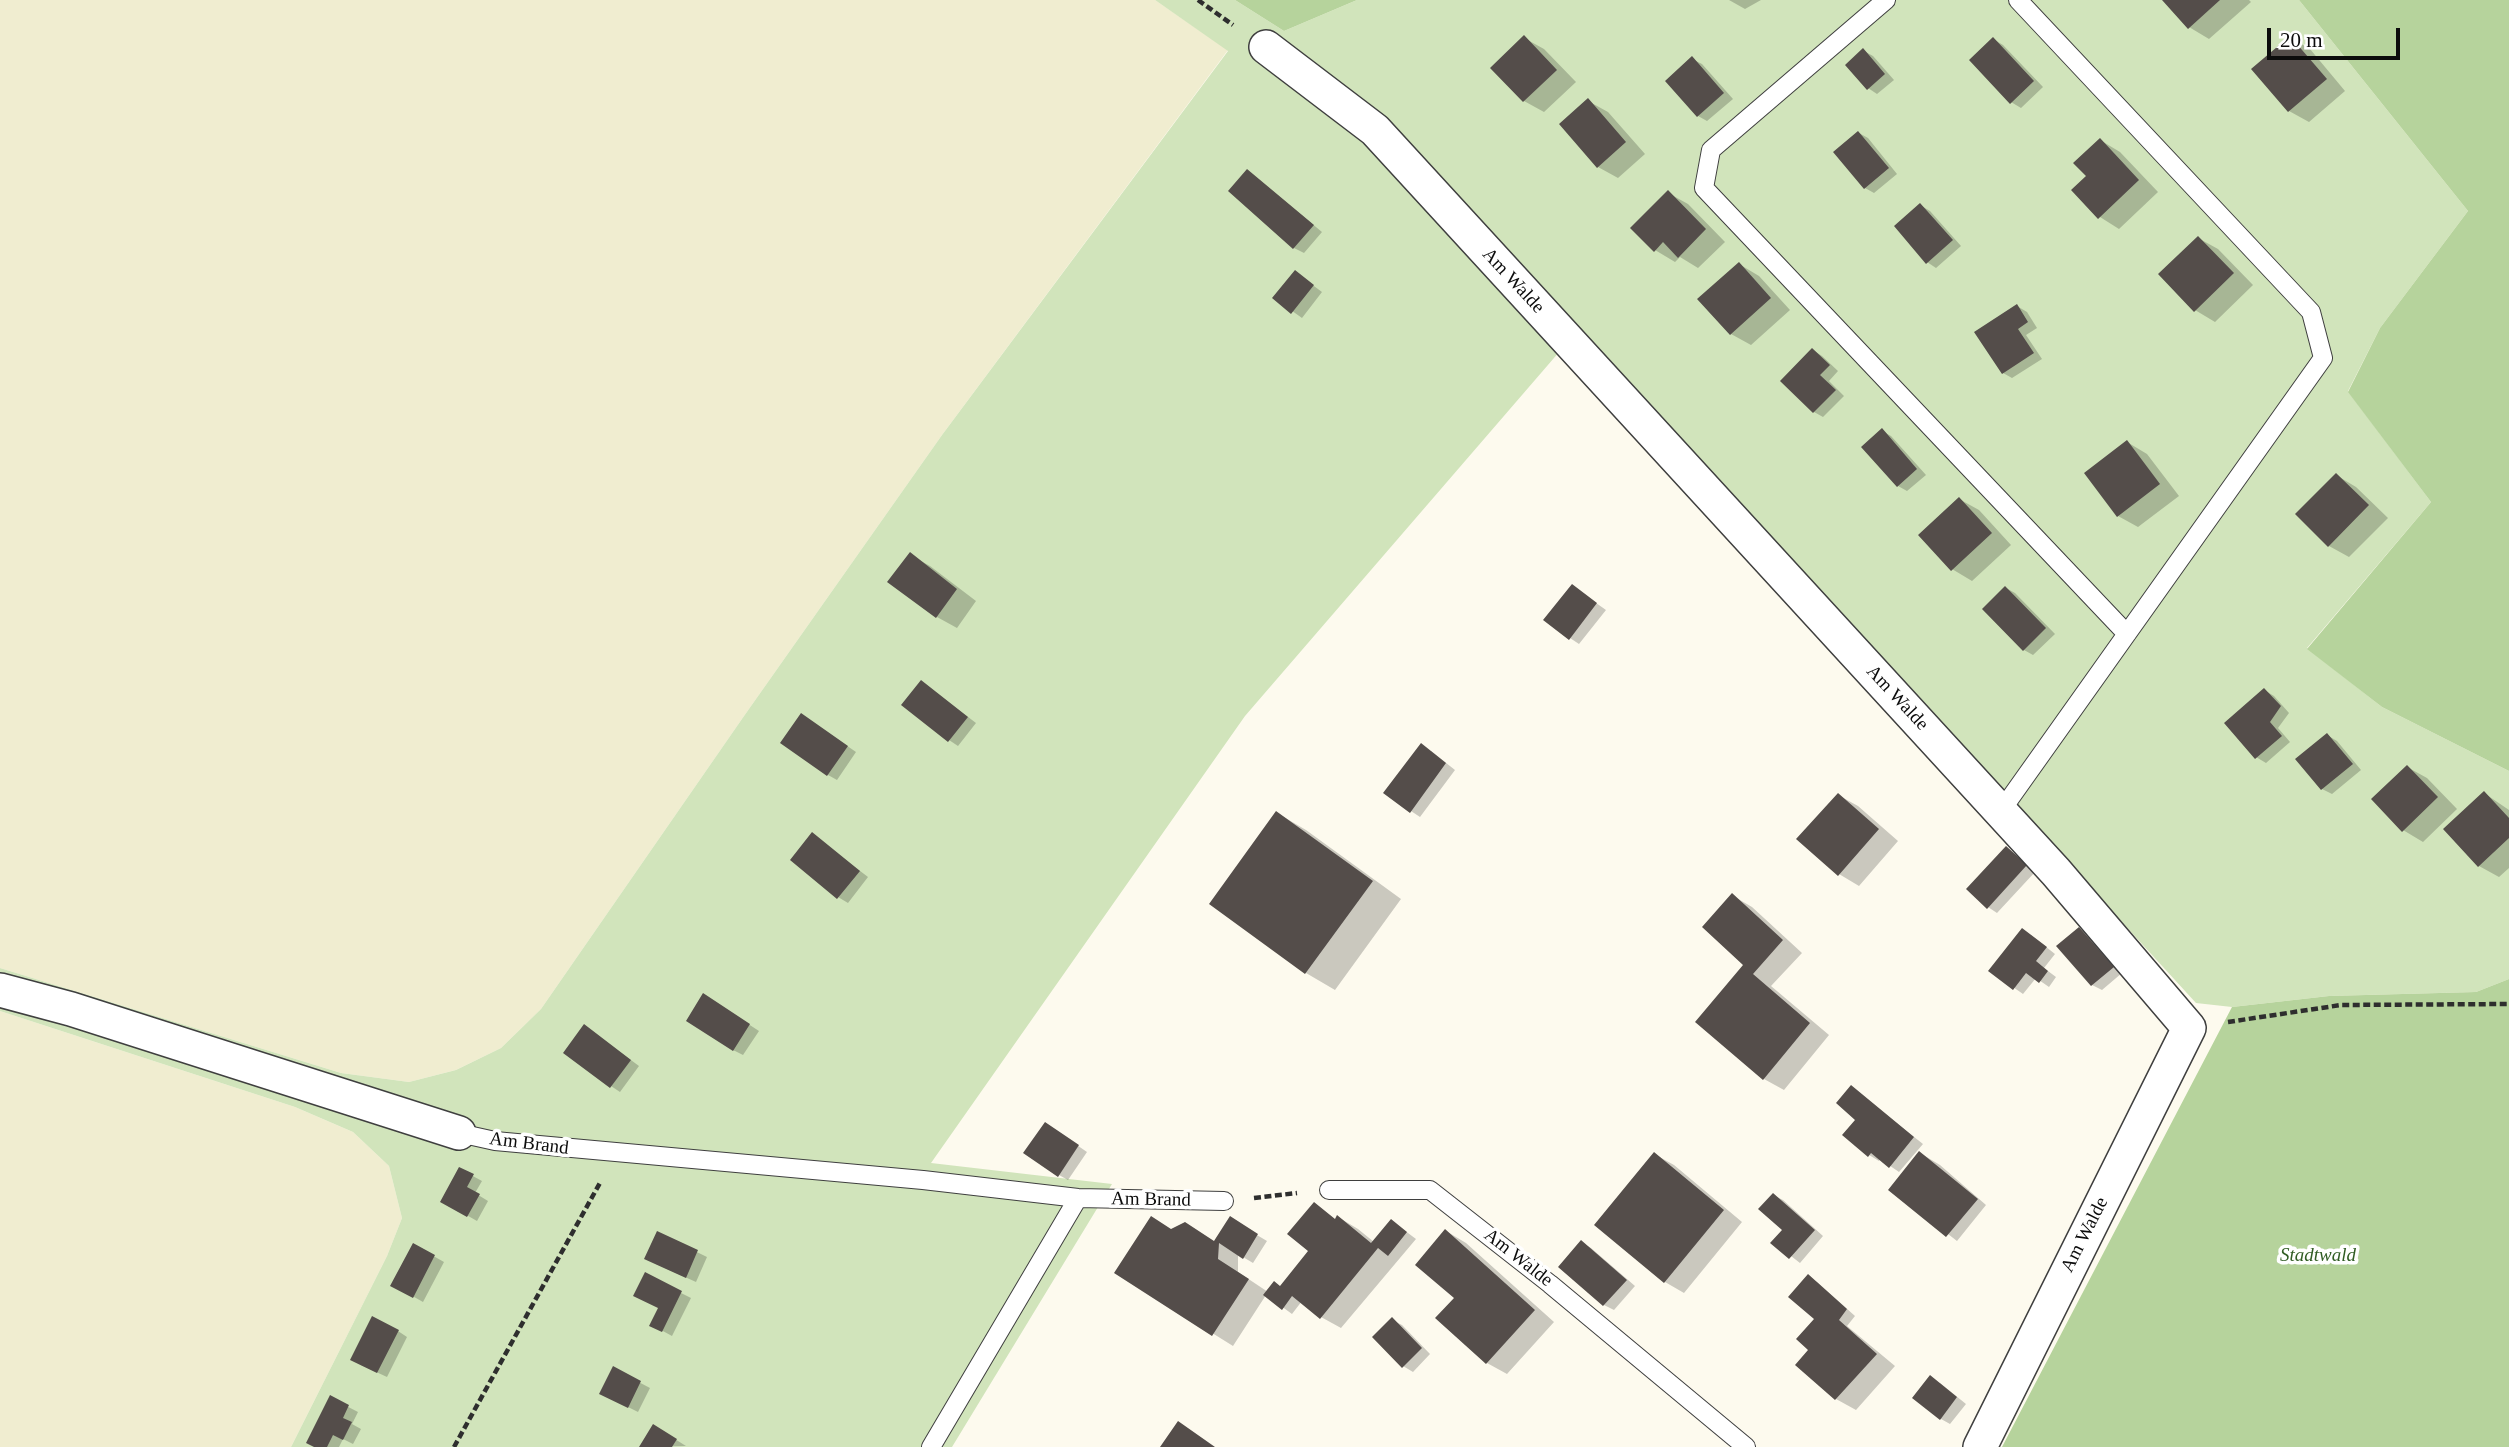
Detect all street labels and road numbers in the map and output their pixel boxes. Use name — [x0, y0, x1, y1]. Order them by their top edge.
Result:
street label: Am Walde — [1477, 243, 1549, 319]
street label: Am Walde — [1861, 660, 1933, 736]
street label: Am Brand — [488, 1128, 570, 1160]
street label: Am Brand — [1111, 1188, 1191, 1212]
street label: Am Walde — [2056, 1194, 2114, 1276]
street label: Am Walde — [1479, 1224, 1557, 1292]

